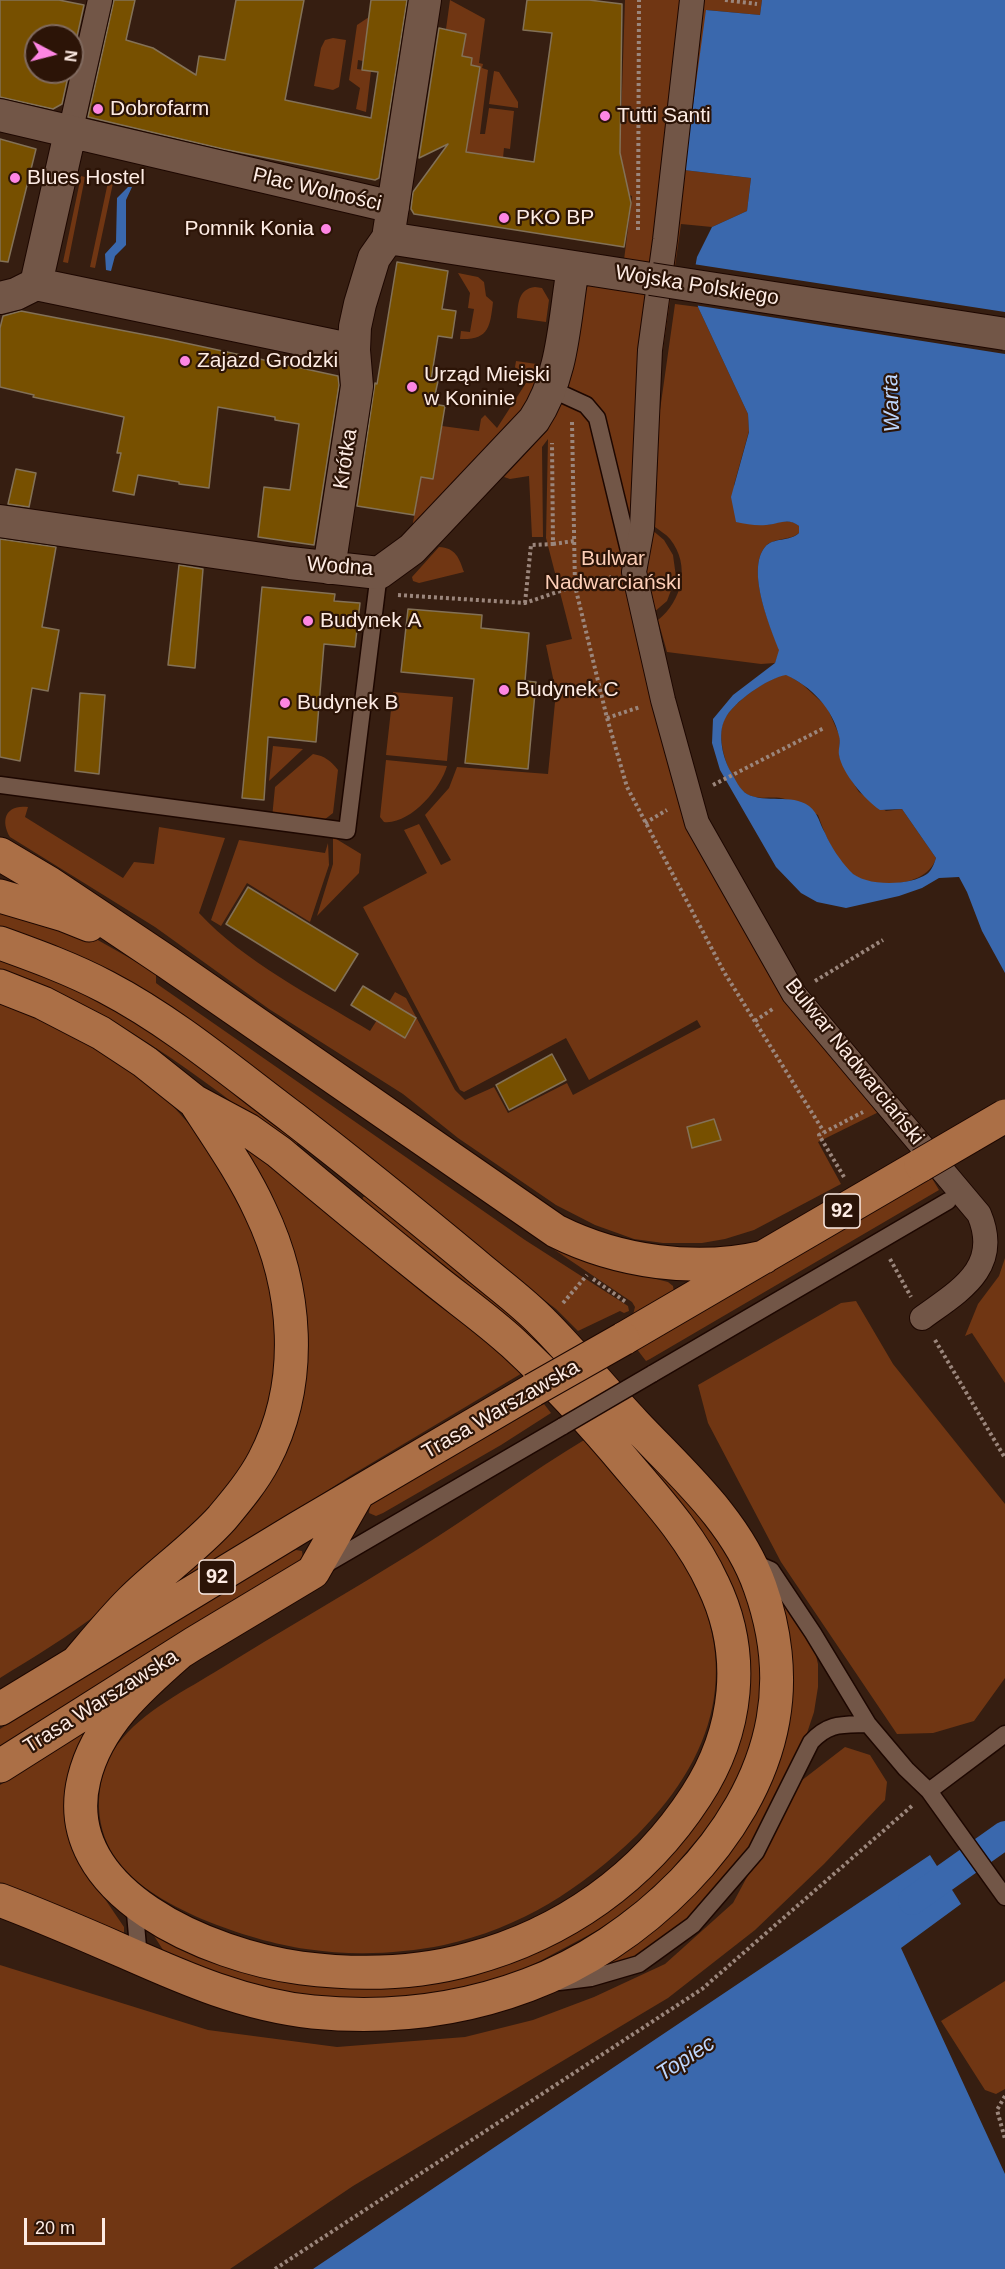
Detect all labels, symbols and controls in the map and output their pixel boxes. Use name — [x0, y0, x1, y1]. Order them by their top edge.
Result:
north arrow — [24, 24, 84, 84]
text: N — [61, 49, 80, 63]
place label: Dobrofarm — [110, 96, 209, 122]
marker: Dobrofarm — [91, 102, 105, 116]
place label: Tutti Santi — [617, 103, 711, 129]
marker: Tutti Santi — [598, 109, 612, 123]
street label: Plac Wolności — [250, 163, 384, 217]
place label: Blues Hostel — [27, 165, 145, 191]
marker: Blues Hostel — [8, 171, 22, 185]
place label: PKO BP — [516, 205, 594, 231]
marker: PKO BP — [497, 211, 511, 225]
place label: Pomnik Konia — [184, 216, 314, 242]
marker: Pomnik Konia — [319, 222, 333, 236]
street label: Wojska Polskiego — [613, 261, 781, 311]
place label: Zajazd Grodzki — [197, 348, 338, 374]
marker: Zajazd Grodzki — [178, 354, 192, 368]
place label: Urząd Miejski w Koninie — [424, 362, 550, 412]
water label: Warta — [878, 373, 906, 433]
marker: Urząd Miejski w Koninie — [405, 380, 419, 394]
street label: Krótka — [329, 427, 363, 491]
park label: Bulwar Nadwarciański — [545, 546, 681, 596]
street label: Wodna — [306, 552, 374, 582]
place label: Budynek A — [320, 608, 422, 634]
marker: Budynek A — [301, 614, 315, 628]
place label: Budynek C — [516, 677, 619, 703]
marker: Budynek C — [497, 683, 511, 697]
place label: Budynek B — [297, 690, 399, 716]
marker: Budynek B — [278, 696, 292, 710]
street label: Bulwar Nadwarciański — [779, 974, 929, 1150]
road number: 92 — [824, 1194, 860, 1228]
street label: Trasa Warszawska — [418, 1355, 584, 1465]
road number: 92 — [199, 1560, 235, 1594]
street label: Trasa Warszawska — [19, 1644, 183, 1760]
water label: Topiec — [652, 2030, 720, 2088]
scale bar — [27, 2206, 108, 2244]
text: 20 m — [35, 2218, 75, 2238]

